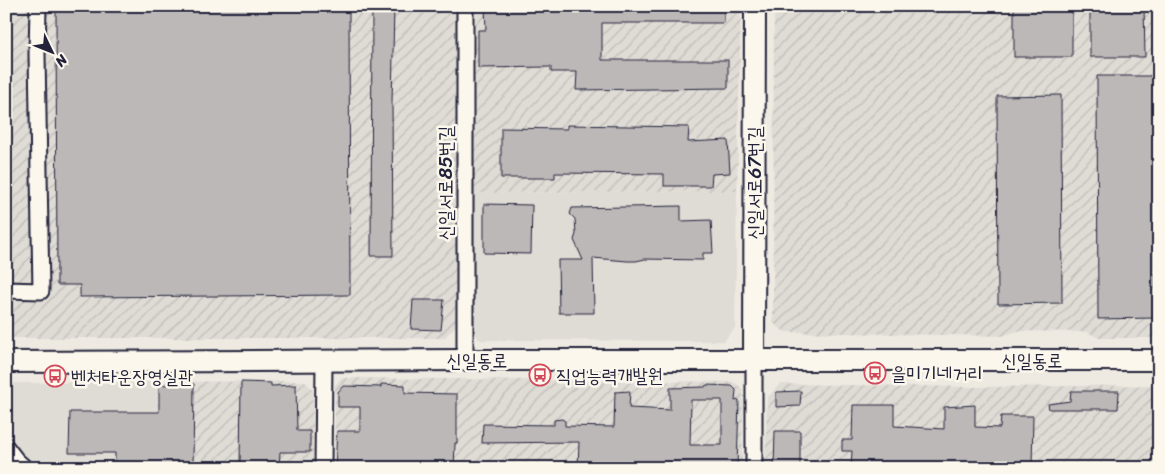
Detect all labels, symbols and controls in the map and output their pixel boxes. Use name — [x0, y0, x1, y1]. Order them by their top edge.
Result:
north arrow — [28, 28, 78, 78]
text: N — [48, 48, 74, 73]
street label: 신일서로85번길 — [429, 126, 462, 240]
street label: 신일서로67번길 — [738, 126, 771, 240]
street label: 신일동로 — [446, 344, 508, 377]
street label: 신일동로 — [1001, 344, 1063, 377]
place label: 을미기네거리 — [891, 357, 983, 390]
place label: 직업능력개발원 — [556, 359, 663, 392]
place label: 벤처타운장영실관 — [71, 360, 193, 393]
bus stop icon: 을미기네거리 — [863, 361, 887, 385]
bus stop icon: 직업능력개발원 — [528, 363, 552, 387]
bus stop icon: 벤처타운장영실관 — [43, 364, 67, 388]

